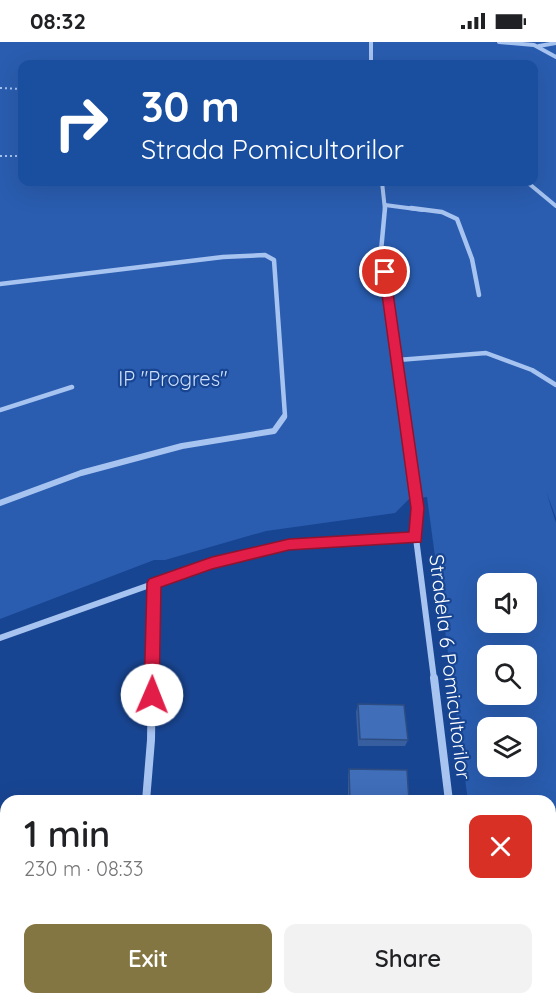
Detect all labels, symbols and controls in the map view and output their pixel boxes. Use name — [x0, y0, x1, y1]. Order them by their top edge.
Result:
text: 08:32 — [30, 7, 86, 35]
text: 30 m — [141, 80, 240, 133]
icon: right — [42, 84, 120, 162]
text: Strada Pomicultorilor — [141, 132, 404, 166]
pin — [359, 246, 410, 297]
icon: arrive — [368, 255, 401, 288]
park label: IP "Progres" — [118, 366, 228, 391]
street label: Stradela 6 Pomicultorilor — [424, 553, 477, 781]
map controls — [477, 573, 537, 777]
button: sound — [477, 573, 537, 633]
button: search — [477, 645, 537, 705]
position arrow — [120, 663, 184, 727]
button: layers — [477, 717, 537, 777]
text: 1 min — [24, 811, 110, 856]
button: close — [469, 815, 532, 878]
text: 230 m · 08:33 — [24, 856, 143, 881]
button: Exit — [24, 924, 272, 993]
button: Share — [284, 924, 532, 993]

